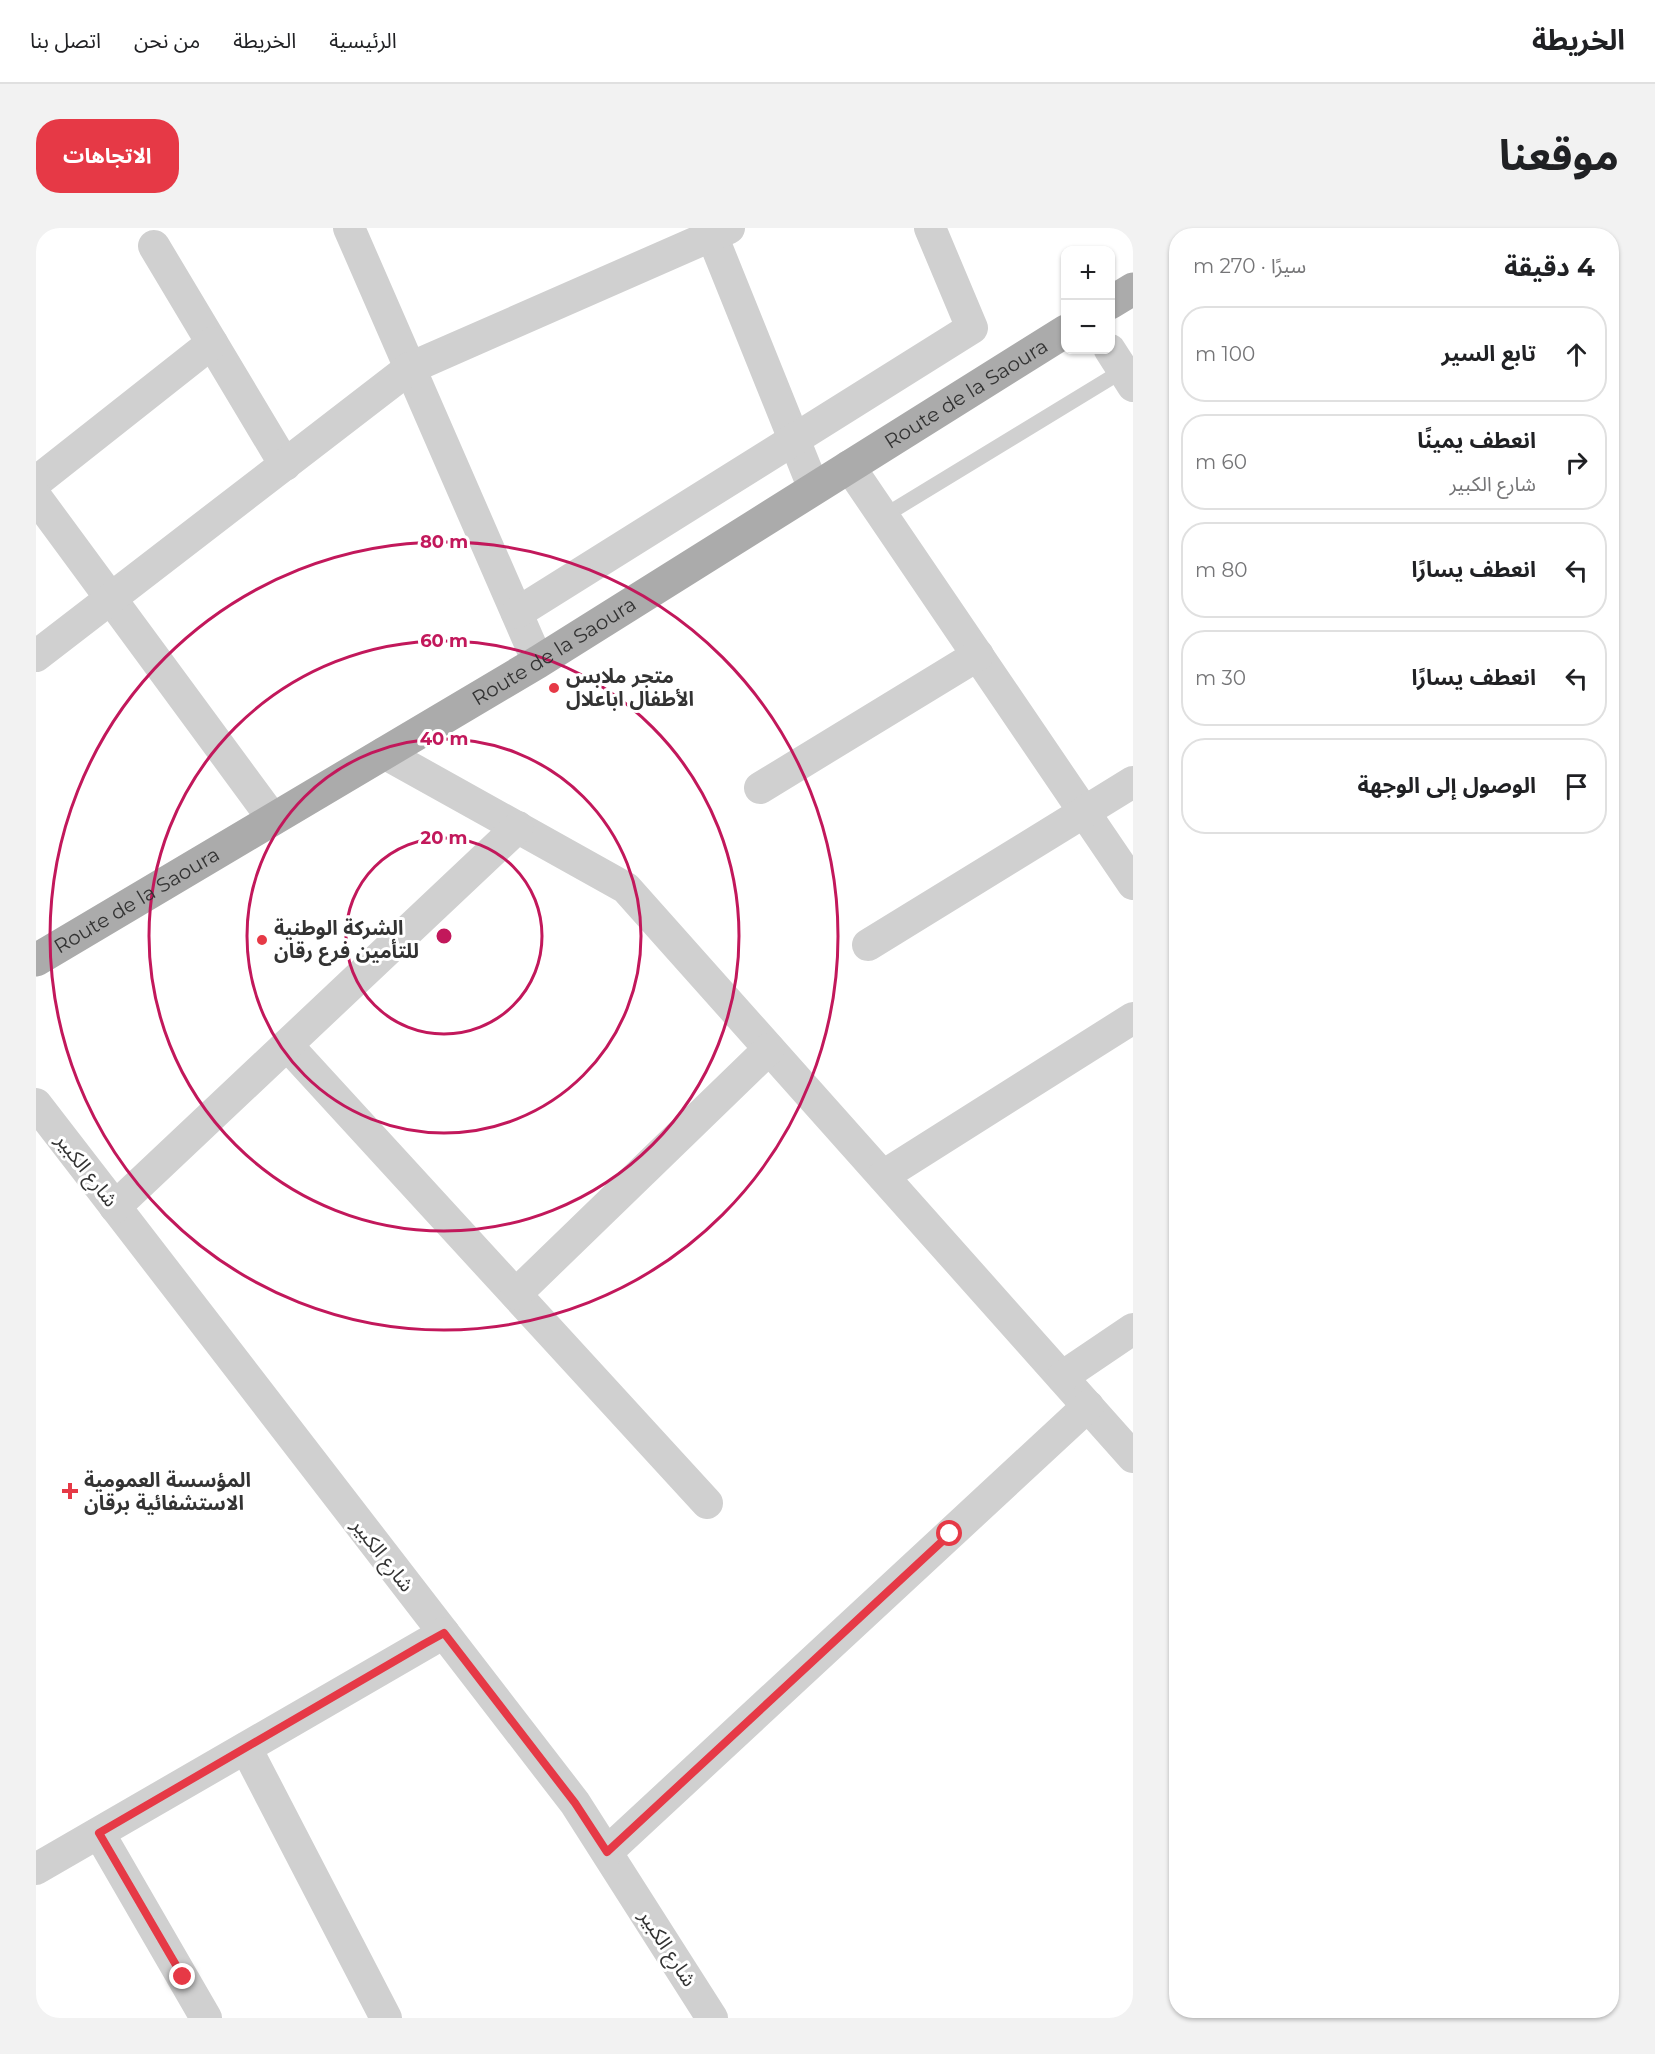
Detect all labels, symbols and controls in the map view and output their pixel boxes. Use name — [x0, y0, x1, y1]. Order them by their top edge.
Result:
text: الخريطة — [1532, 23, 1625, 57]
text: اتصل بنا — [30, 28, 101, 53]
text: من نحن — [134, 28, 200, 53]
text: الخريطة — [233, 28, 296, 53]
text: الرئيسية — [329, 28, 397, 53]
button: الاتجاهات — [36, 119, 179, 193]
text: موقعنا — [1499, 129, 1619, 181]
map controls — [1061, 246, 1115, 354]
button: + — [1061, 246, 1115, 300]
text: 4 دقيقة — [1504, 251, 1595, 283]
text: سيرًا · 270 m — [1193, 254, 1306, 278]
button: − — [1061, 300, 1115, 354]
street label: Route de la Saoura — [880, 334, 1052, 454]
icon: ahead — [1560, 338, 1593, 371]
text: تابع السير — [1442, 340, 1536, 367]
text: 100 m — [1195, 342, 1255, 366]
text: انعطف يمينًا — [1417, 427, 1536, 454]
icon: right — [1560, 446, 1593, 479]
text: 60 m — [1195, 450, 1247, 474]
text: شارع الكبير — [1449, 472, 1536, 496]
text: 80 m — [420, 531, 468, 553]
icon: left — [1560, 554, 1593, 587]
text: انعطف يسارًا — [1412, 556, 1536, 583]
text: 80 m — [1195, 558, 1247, 582]
street label: Route de la Saoura — [468, 592, 640, 711]
text: 60 m — [420, 630, 468, 652]
icon: left — [1560, 662, 1593, 695]
place label: متجر ملابس الأطفال اباعلال — [566, 664, 694, 711]
text: انعطف يسارًا — [1412, 664, 1536, 691]
text: 30 m — [1195, 666, 1246, 690]
marker: متجر ملابس الأطفال اباعلال — [547, 681, 561, 695]
text: 40 m — [420, 728, 468, 750]
icon: arrive — [1560, 770, 1593, 803]
text: الوصول إلى الوجهة — [1357, 772, 1536, 799]
text: 20 m — [421, 827, 467, 849]
street label: Route de la Saoura — [50, 842, 224, 959]
place label: الشركة الوطنية للتأمين فرع رقان — [274, 916, 419, 966]
centre of rings — [434, 926, 454, 946]
marker: الشركة الوطنية للتأمين فرع رقان — [255, 933, 269, 947]
street label: شارع الكبير — [48, 1128, 123, 1213]
place label: المؤسسة العمومية الاستشفائية برقان — [84, 1468, 251, 1515]
marker: المؤسسة العمومية الاستشفائية برقان — [61, 1482, 79, 1500]
street label: شارع الكبير — [344, 1513, 419, 1598]
route start — [936, 1520, 962, 1546]
street label: شارع الكبير — [631, 1904, 702, 1992]
route end — [169, 1963, 195, 1989]

